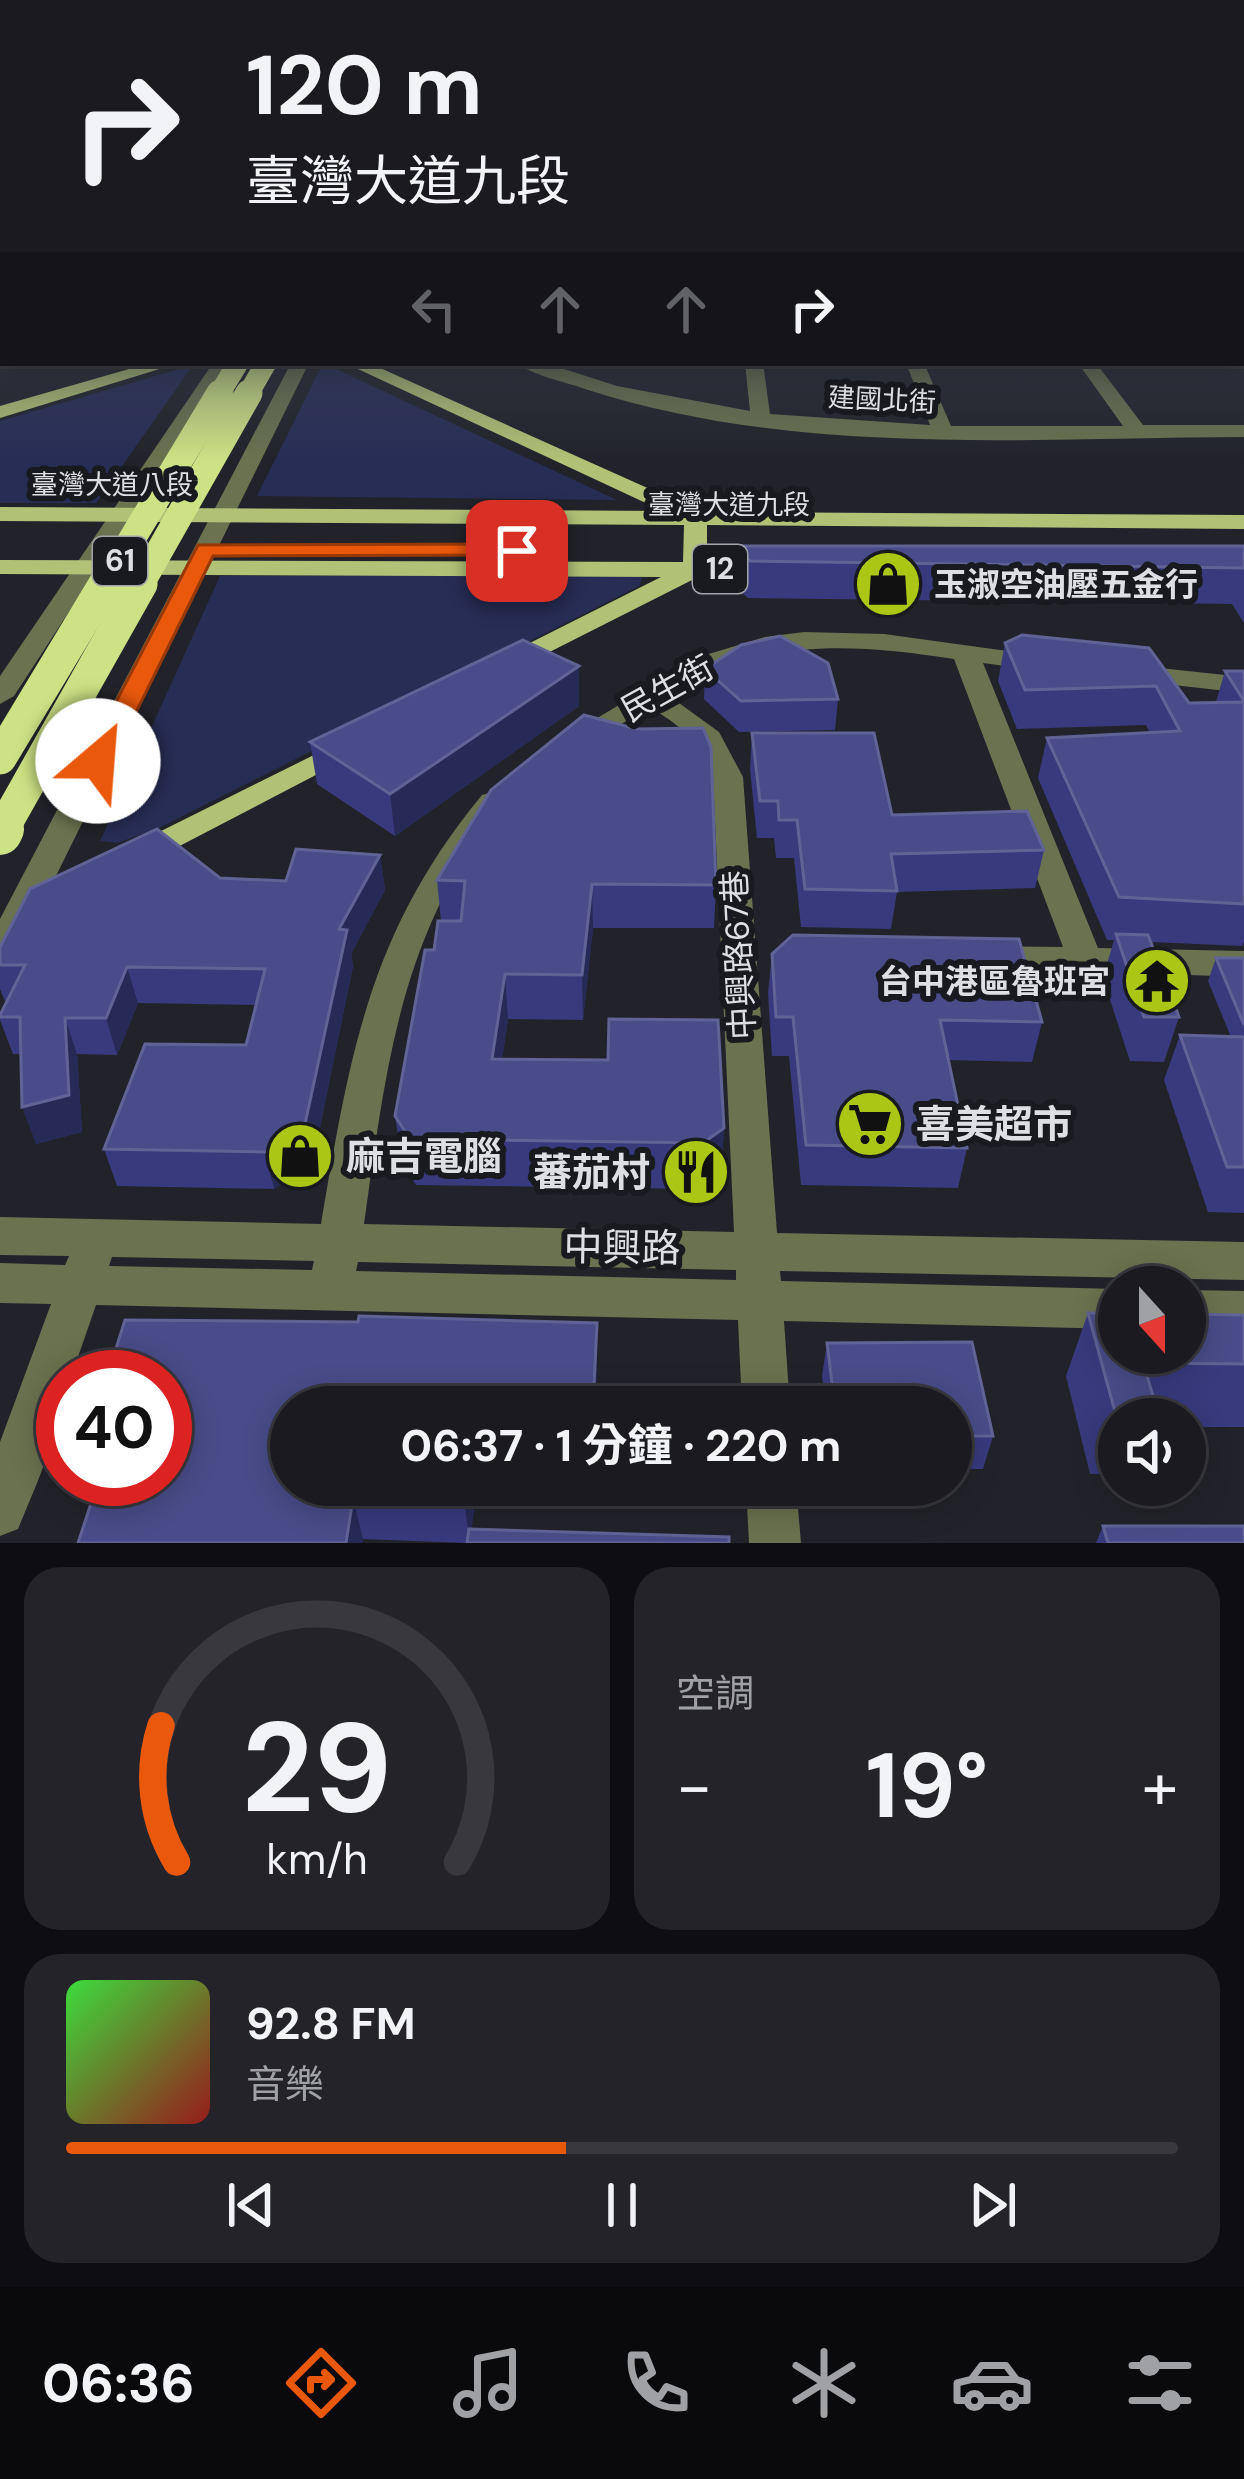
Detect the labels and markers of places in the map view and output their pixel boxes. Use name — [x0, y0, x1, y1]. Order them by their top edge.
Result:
pin — [466, 500, 568, 602]
shop icon: 玉淑空油壓五金行 — [853, 549, 923, 619]
place label: 玉淑空油壓五金行 — [934, 563, 1198, 606]
temple icon: 台中港區魯班宮 — [1122, 946, 1192, 1016]
place label: 台中港區魯班宮 — [879, 960, 1110, 1003]
supermarket icon: 喜美超市 — [835, 1089, 905, 1159]
place label: 喜美超市 — [916, 1099, 1072, 1150]
shop icon: 麻吉電腦 — [265, 1121, 335, 1191]
place label: 麻吉電腦 — [346, 1131, 502, 1182]
restaurant icon: 蕃茄村 — [661, 1137, 731, 1207]
place label: 蕃茄村 — [533, 1147, 650, 1198]

